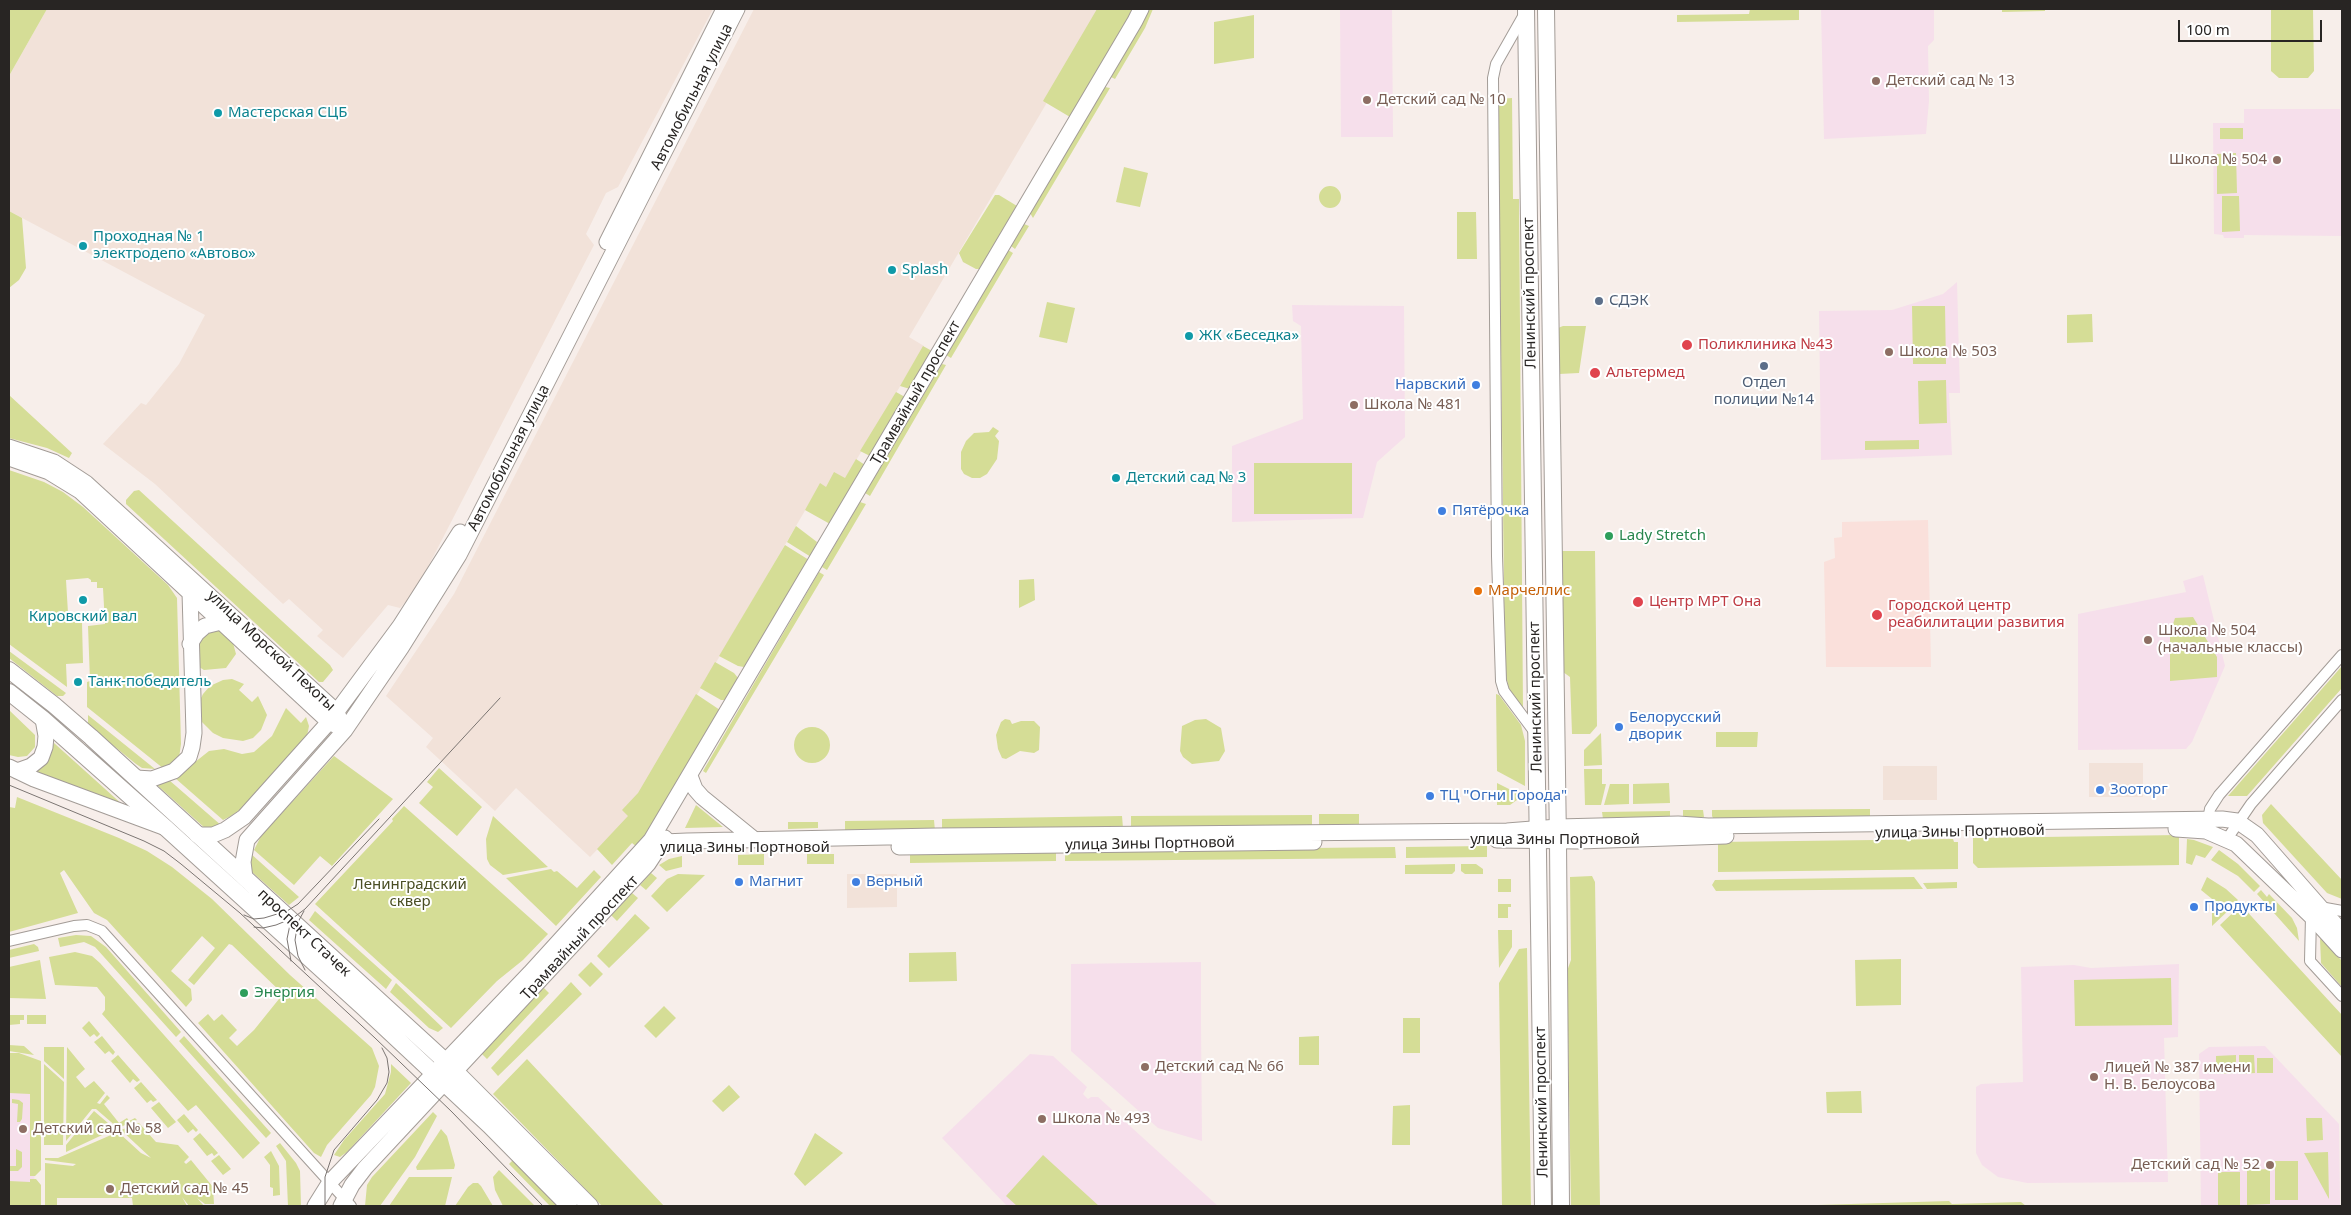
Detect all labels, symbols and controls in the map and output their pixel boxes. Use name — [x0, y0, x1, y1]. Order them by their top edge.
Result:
scale bar — [2181, 10, 2325, 42]
text: 100 m — [2186, 19, 2230, 39]
street label: Автомобильная улица — [647, 21, 737, 173]
place label: Детский сад № 13 — [1886, 72, 2015, 90]
marker: Детский сад № 13 — [1870, 75, 1882, 87]
place label: Детский сад № 10 — [1377, 91, 1506, 109]
marker: Детский сад № 10 — [1361, 94, 1373, 106]
place label: Мастерская СЦБ — [228, 104, 347, 122]
marker: Мастерская СЦБ — [212, 107, 224, 119]
place label: Школа № 504 — [2169, 151, 2267, 169]
marker: Школа № 504 — [2271, 154, 2283, 166]
street label: Ленинский проспект — [1520, 217, 1540, 369]
place label: Проходная № 1 электродепо «Автово» — [93, 228, 256, 263]
marker: Проходная № 1 электродепо «Автово» — [77, 240, 89, 252]
place label: Splash — [902, 261, 948, 279]
marker: Splash — [886, 264, 898, 276]
place label: СДЭК — [1609, 292, 1649, 310]
marker: СДЭК — [1593, 295, 1605, 307]
street label: Трамвайный проспект — [867, 318, 965, 468]
place label: ЖК «Беседка» — [1199, 327, 1299, 345]
marker: ЖК «Беседка» — [1183, 330, 1195, 342]
place label: Поликлиника №43 — [1698, 336, 1833, 354]
marker: Поликлиника №43 — [1680, 338, 1694, 352]
place label: Школа № 503 — [1899, 343, 1997, 361]
marker: Школа № 503 — [1883, 346, 1895, 358]
marker: Отдел полиции №14 — [1758, 360, 1770, 372]
place label: Альтермед — [1606, 364, 1685, 382]
marker: Альтермед — [1588, 366, 1602, 380]
place label: Отдел полиции №14 — [1714, 374, 1814, 409]
place label: Нарвский — [1395, 376, 1466, 394]
marker: Нарвский — [1470, 379, 1482, 391]
street label: Автомобильная улица — [464, 382, 554, 534]
place label: Школа № 481 — [1364, 396, 1462, 414]
marker: Школа № 481 — [1348, 399, 1360, 411]
place label: Детский сад № 3 — [1126, 469, 1246, 487]
marker: Детский сад № 3 — [1110, 472, 1122, 484]
place label: Пятёрочка — [1452, 502, 1529, 520]
marker: Пятёрочка — [1436, 505, 1448, 517]
place label: Lady Stretch — [1619, 527, 1706, 545]
marker: Lady Stretch — [1603, 530, 1615, 542]
place label: Марчеллис — [1488, 582, 1570, 600]
marker: Марчеллис — [1472, 585, 1484, 597]
street label: улица Морской Пехоты — [203, 587, 339, 715]
place label: Центр МРТ Она — [1649, 593, 1761, 611]
marker: Кировский вал — [77, 594, 89, 606]
marker: Центр МРТ Она — [1631, 595, 1645, 609]
place label: Городской центр реабилитации развития — [1888, 597, 2065, 632]
place label: Кировский вал — [29, 608, 137, 626]
marker: Городской центр реабилитации развития — [1870, 608, 1884, 622]
street label: Ленинский проспект — [1526, 621, 1546, 773]
place label: Школа № 504 (начальные классы) — [2158, 622, 2303, 657]
marker: Школа № 504 (начальные классы) — [2142, 634, 2154, 646]
place label: Танк-победитель — [88, 673, 211, 691]
marker: Танк-победитель — [72, 676, 84, 688]
place label: Белорусский дворик — [1629, 709, 1721, 744]
marker: Белорусский дворик — [1613, 721, 1625, 733]
place label: Зооторг — [2110, 781, 2168, 799]
marker: Зооторг — [2094, 784, 2106, 796]
place label: ТЦ "Огни Города" — [1440, 787, 1567, 805]
marker: ТЦ "Огни Города" — [1424, 790, 1436, 802]
street label: улица Зины Портновой — [1875, 822, 2045, 842]
street label: улица Зины Портновой — [1470, 831, 1640, 849]
street label: улица Зины Портновой — [1065, 834, 1235, 854]
street label: улица Зины Портновой — [660, 839, 830, 857]
street label: Трамвайный проспект — [518, 872, 642, 1004]
place label: Магнит — [749, 873, 803, 891]
place label: Верный — [866, 873, 923, 891]
park label: Ленинградский сквер — [353, 876, 467, 911]
marker: Магнит — [733, 876, 745, 888]
marker: Верный — [850, 876, 862, 888]
street label: проспект Стачек — [254, 885, 354, 981]
place label: Продукты — [2204, 898, 2276, 916]
marker: Продукты — [2188, 901, 2200, 913]
place label: Энергия — [254, 984, 315, 1002]
marker: Энергия — [238, 987, 250, 999]
street label: Ленинский проспект — [1532, 1026, 1552, 1178]
place label: Детский сад № 66 — [1155, 1058, 1284, 1076]
place label: Лицей № 387 имени Н. В. Белоусова — [2104, 1059, 2251, 1094]
marker: Детский сад № 66 — [1139, 1061, 1151, 1073]
marker: Лицей № 387 имени Н. В. Белоусова — [2088, 1071, 2100, 1083]
place label: Школа № 493 — [1052, 1110, 1150, 1128]
marker: Школа № 493 — [1036, 1113, 1048, 1125]
place label: Детский сад № 58 — [33, 1120, 162, 1138]
marker: Детский сад № 58 — [17, 1123, 29, 1135]
place label: Детский сад № 52 — [2131, 1156, 2260, 1174]
marker: Детский сад № 52 — [2264, 1159, 2276, 1171]
place label: Детский сад № 45 — [120, 1180, 249, 1198]
marker: Детский сад № 45 — [104, 1183, 116, 1195]

